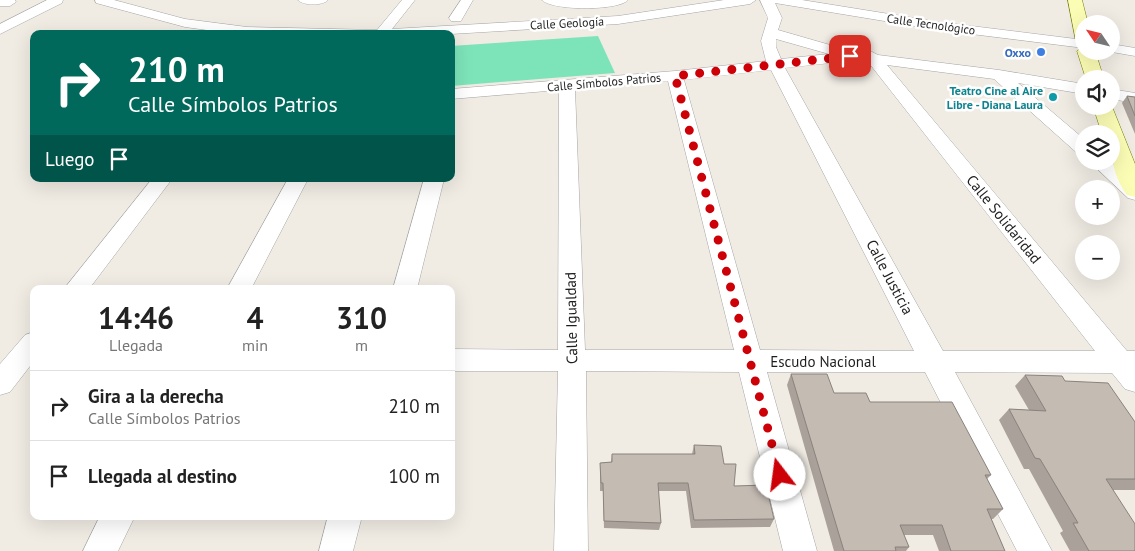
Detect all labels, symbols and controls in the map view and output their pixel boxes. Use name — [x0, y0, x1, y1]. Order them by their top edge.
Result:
street label: Calle Tecnológico — [886, 10, 976, 38]
street label: Calle Geología — [530, 14, 604, 32]
north arrow — [1075, 15, 1120, 60]
map controls — [1075, 15, 1120, 280]
pin — [829, 35, 871, 77]
icon: arrive — [836, 42, 864, 70]
place label: Oxxo — [1005, 45, 1032, 60]
text: 210 m — [128, 46, 225, 92]
marker: Oxxo — [1035, 46, 1047, 58]
icon: right — [45, 50, 110, 115]
street label: Calle Símbolos Patrios — [546, 70, 662, 94]
button: sound — [1075, 70, 1120, 115]
place label: Teatro Cine al Aire Libre - Diana Laura — [947, 83, 1043, 112]
text: Calle Símbolos Patrios — [128, 90, 338, 118]
marker: Teatro Cine al Aire Libre - Diana Laura — [1047, 91, 1059, 103]
button: layers — [1075, 125, 1120, 170]
icon: arrive — [105, 145, 133, 173]
text: Luego — [45, 147, 95, 171]
street label: Calle Solidaridad — [962, 171, 1046, 267]
button: + — [1075, 180, 1120, 225]
button: − — [1075, 235, 1120, 280]
street label: Calle Justicia — [862, 236, 918, 318]
street label: Calle Igualdad — [561, 272, 581, 364]
text: 14:46 — [98, 298, 174, 337]
text: 4 — [247, 298, 264, 337]
text: 310 — [336, 298, 387, 337]
text: Llegada — [109, 335, 163, 355]
text: min — [242, 335, 268, 355]
text: m — [355, 335, 368, 355]
street label: Escudo Nacional — [770, 352, 876, 371]
text: Gira a la derecha — [88, 384, 224, 408]
icon: right — [45, 392, 73, 420]
text: 210 m — [388, 394, 440, 418]
text: Calle Símbolos Patrios — [88, 408, 241, 428]
position arrow — [753, 448, 805, 500]
icon: arrive — [45, 462, 73, 490]
text: Llegada al destino — [88, 464, 237, 488]
text: 100 m — [388, 464, 440, 488]

